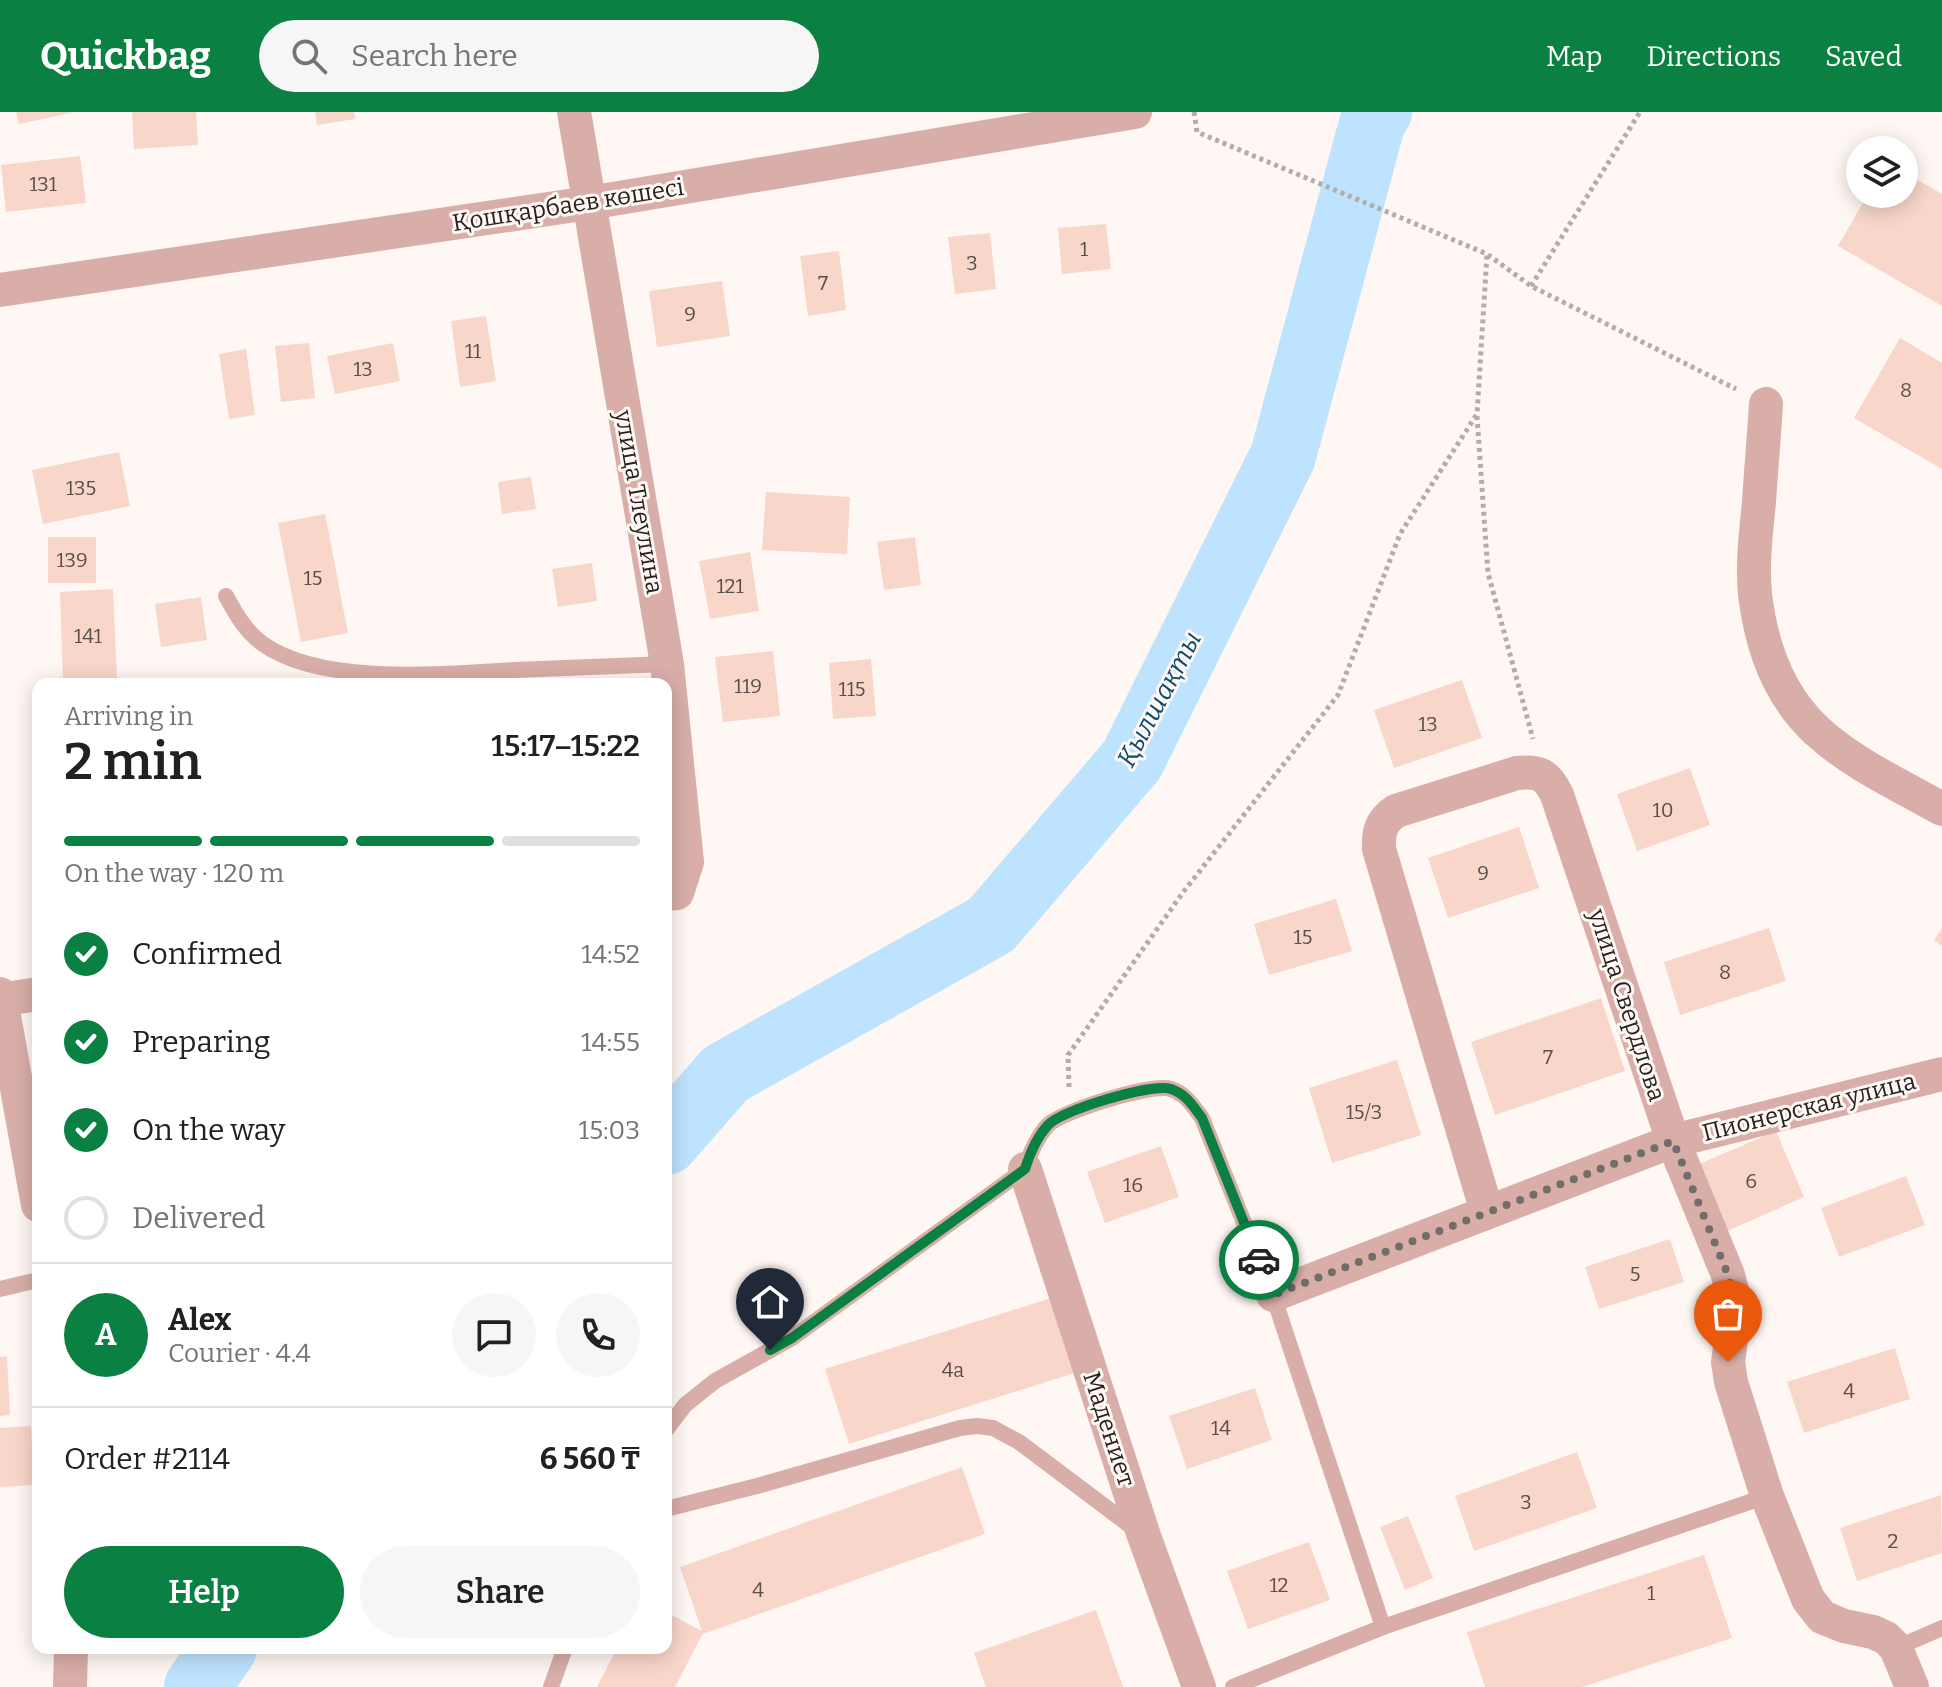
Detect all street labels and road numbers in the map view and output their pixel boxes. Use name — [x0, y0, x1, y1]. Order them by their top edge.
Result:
street label: Қошқарбаев көшесі — [450, 173, 686, 237]
street label: улица Тлеулина — [609, 407, 669, 596]
street label: улица Свердлова — [1582, 904, 1671, 1105]
street label: Пионерская улица — [1699, 1067, 1919, 1147]
street label: Мадениет — [1077, 1368, 1141, 1490]

